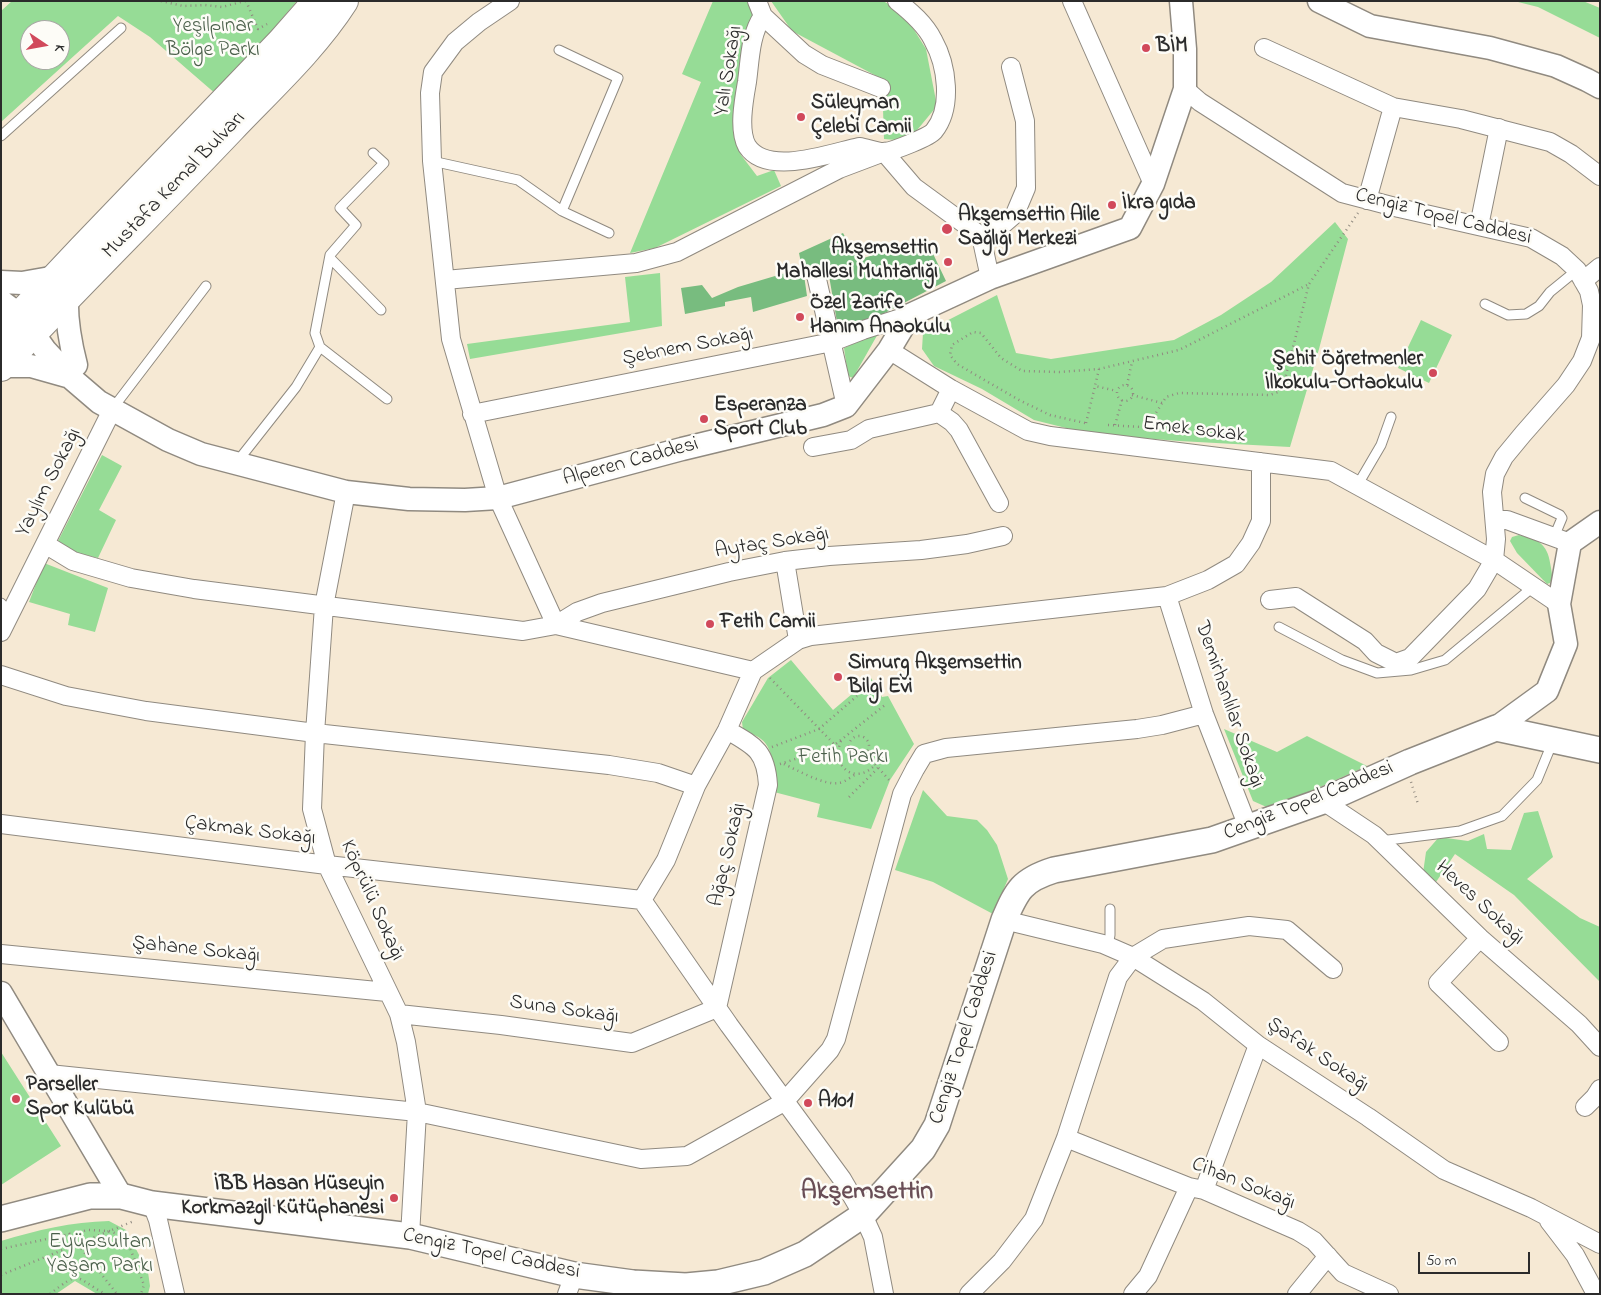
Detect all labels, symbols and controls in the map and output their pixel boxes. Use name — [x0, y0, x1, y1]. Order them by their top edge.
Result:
park label: Yeşilpınar Bölge Parkı — [166, 15, 260, 65]
north arrow — [20, 20, 70, 70]
street label: Yalı Sokağı — [710, 24, 750, 118]
place label: BİM — [1156, 35, 1188, 61]
text: K — [48, 42, 70, 54]
marker: BİM — [1140, 42, 1152, 54]
place label: Süleyman Çelebi Camii — [811, 92, 912, 142]
street label: Mustafa Kemal Bulvarı — [98, 107, 252, 265]
marker: Süleyman Çelebi Camii — [795, 111, 807, 123]
street label: Cengiz Topel Caddesi — [1352, 184, 1534, 252]
place label: İkra gıda — [1122, 192, 1196, 218]
marker: İkra gıda — [1106, 199, 1118, 211]
place label: Akşemsettin Aile Sağlığı Merkezi — [958, 204, 1100, 254]
marker: Akşemsettin Aile Sağlığı Merkezi — [940, 222, 954, 236]
place label: Akşemsettin Mahallesi Muhtarlığı — [776, 237, 938, 287]
marker: Akşemsettin Mahallesi Muhtarlığı — [942, 256, 954, 268]
place label: Özel Zarife Hanım Anaokulu — [810, 292, 951, 342]
marker: Özel Zarife Hanım Anaokulu — [794, 311, 806, 323]
street label: Şebnem Sokağı — [620, 323, 756, 373]
place label: Şehit Öğretmenler İlkokulu-Ortaokulu — [1265, 348, 1423, 398]
marker: Şehit Öğretmenler İlkokulu-Ortaokulu — [1427, 367, 1439, 379]
place label: Esperanza Sport Club — [714, 394, 807, 444]
street label: Emek sokak — [1141, 412, 1247, 450]
marker: Esperanza Sport Club — [698, 413, 710, 425]
street label: Yaylım Sokağı — [12, 424, 88, 542]
street label: Alperen Caddesi — [561, 433, 701, 493]
street label: Aytaç Sokağı — [713, 523, 831, 565]
place label: Fetih Camii — [720, 611, 816, 637]
marker: Fetih Camii — [704, 618, 716, 630]
street label: Demirhanlılar Sokağı — [1188, 618, 1268, 792]
place label: Simurg Akşemsettin Bilgi Evi — [848, 652, 1022, 702]
marker: Simurg Akşemsettin Bilgi Evi — [832, 671, 844, 683]
park label: Fetih Parkı — [798, 746, 888, 772]
street label: Cengiz Topel Caddesi — [1221, 756, 1397, 848]
street label: Ağaç Sokağı — [705, 801, 753, 909]
street label: Çakmak Sokağı — [183, 811, 317, 853]
street label: Köprülü Sokağı — [333, 837, 409, 965]
street label: Heves Sokağı — [1429, 856, 1529, 952]
street label: Şahane Sokağı — [131, 932, 261, 970]
street label: Cengiz Topel Caddesi — [925, 948, 1005, 1128]
street label: Suna Sokağı — [508, 991, 620, 1031]
street label: Şafak Sokağı — [1261, 1013, 1373, 1099]
place label: Parseller Spor Kulübü — [26, 1074, 134, 1124]
place label: A101 — [818, 1090, 853, 1116]
marker: Parseller Spor Kulübü — [10, 1093, 22, 1105]
marker: A101 — [802, 1097, 814, 1109]
street label: Cihan Sokağı — [1187, 1153, 1299, 1217]
place label: İBB Hasan Hüseyin Korkmazgil Kütüphanesi — [181, 1173, 384, 1223]
district label: Akşemsettin — [801, 1178, 933, 1210]
marker: İBB Hasan Hüseyin Korkmazgil Kütüphanesi — [388, 1192, 400, 1204]
street label: Cengiz Topel Caddesi — [400, 1224, 582, 1286]
park label: Eyüpsultan Yaşam Parkı — [47, 1231, 153, 1281]
scale bar — [1421, 1242, 1534, 1274]
text: 50 m — [1426, 1250, 1456, 1272]

